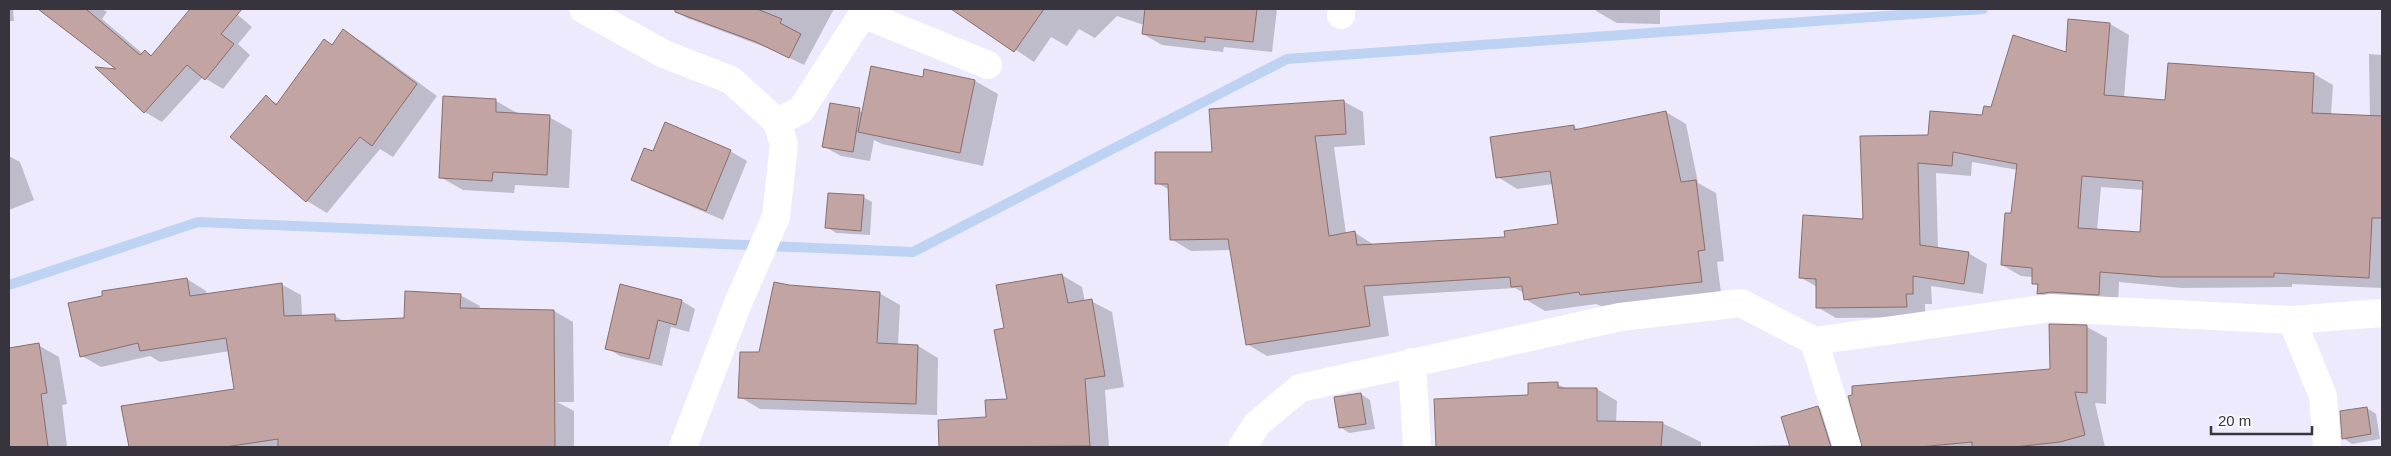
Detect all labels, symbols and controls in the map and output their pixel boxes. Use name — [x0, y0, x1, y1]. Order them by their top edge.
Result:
scale bar — [2211, 404, 2312, 436]
text: 20 m — [2218, 412, 2251, 429]

